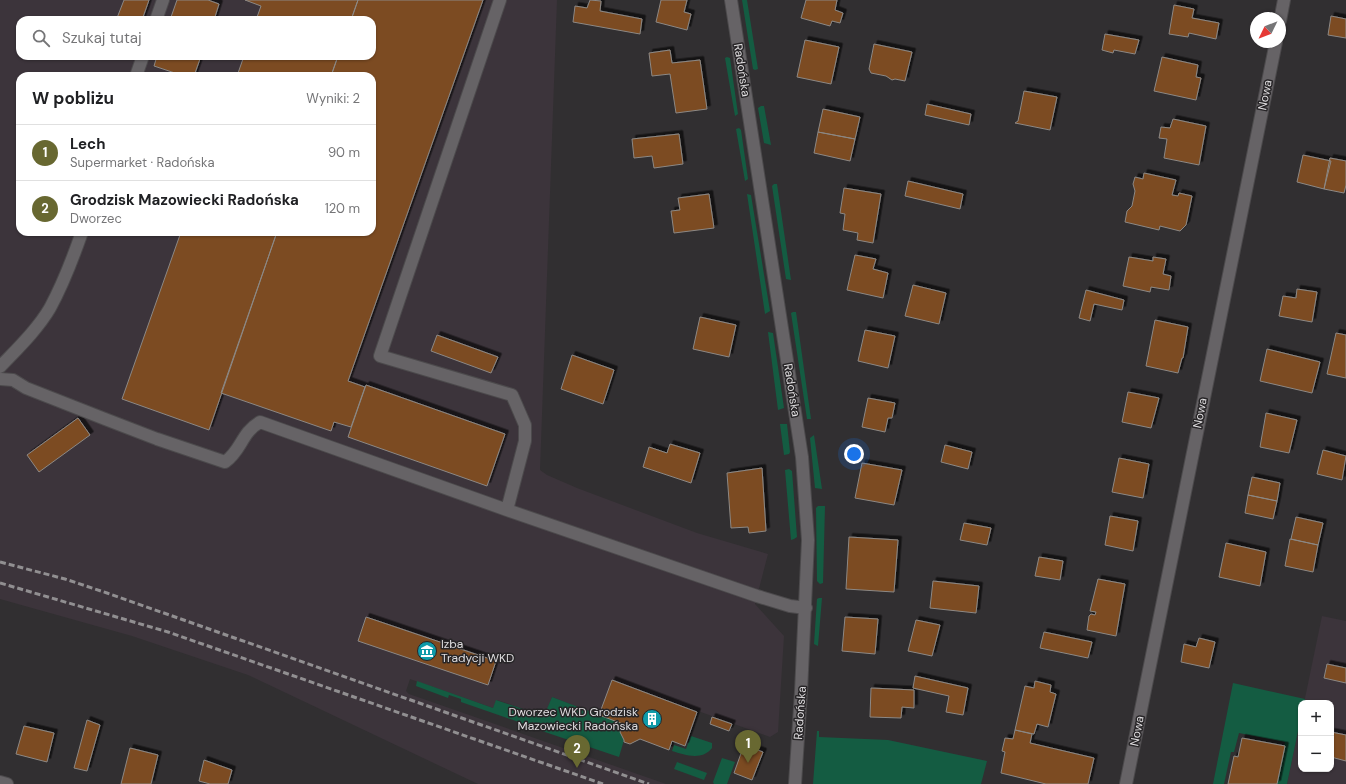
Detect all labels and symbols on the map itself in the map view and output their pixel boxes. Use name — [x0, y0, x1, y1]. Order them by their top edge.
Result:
north arrow — [1250, 12, 1286, 48]
street label: Radońska — [730, 42, 754, 98]
street label: Nowa — [1254, 78, 1276, 112]
street label: Radońska — [780, 362, 804, 418]
street label: Nowa — [1189, 396, 1211, 430]
your location — [844, 444, 864, 464]
place label: Izba Tradycji WKD — [441, 636, 514, 666]
museum icon: Izba Tradycji WKD — [416, 640, 438, 662]
street label: Radońska — [790, 686, 810, 740]
place label: Dworzec WKD Grodzisk Mazowiecki Radońska — [508, 704, 638, 734]
building icon: Dworzec WKD Grodzisk Mazowiecki Radońska — [641, 708, 663, 730]
street label: Nowa — [1126, 714, 1148, 748]
pin: 1 — [735, 730, 761, 763]
pin: 2 — [564, 735, 590, 768]

